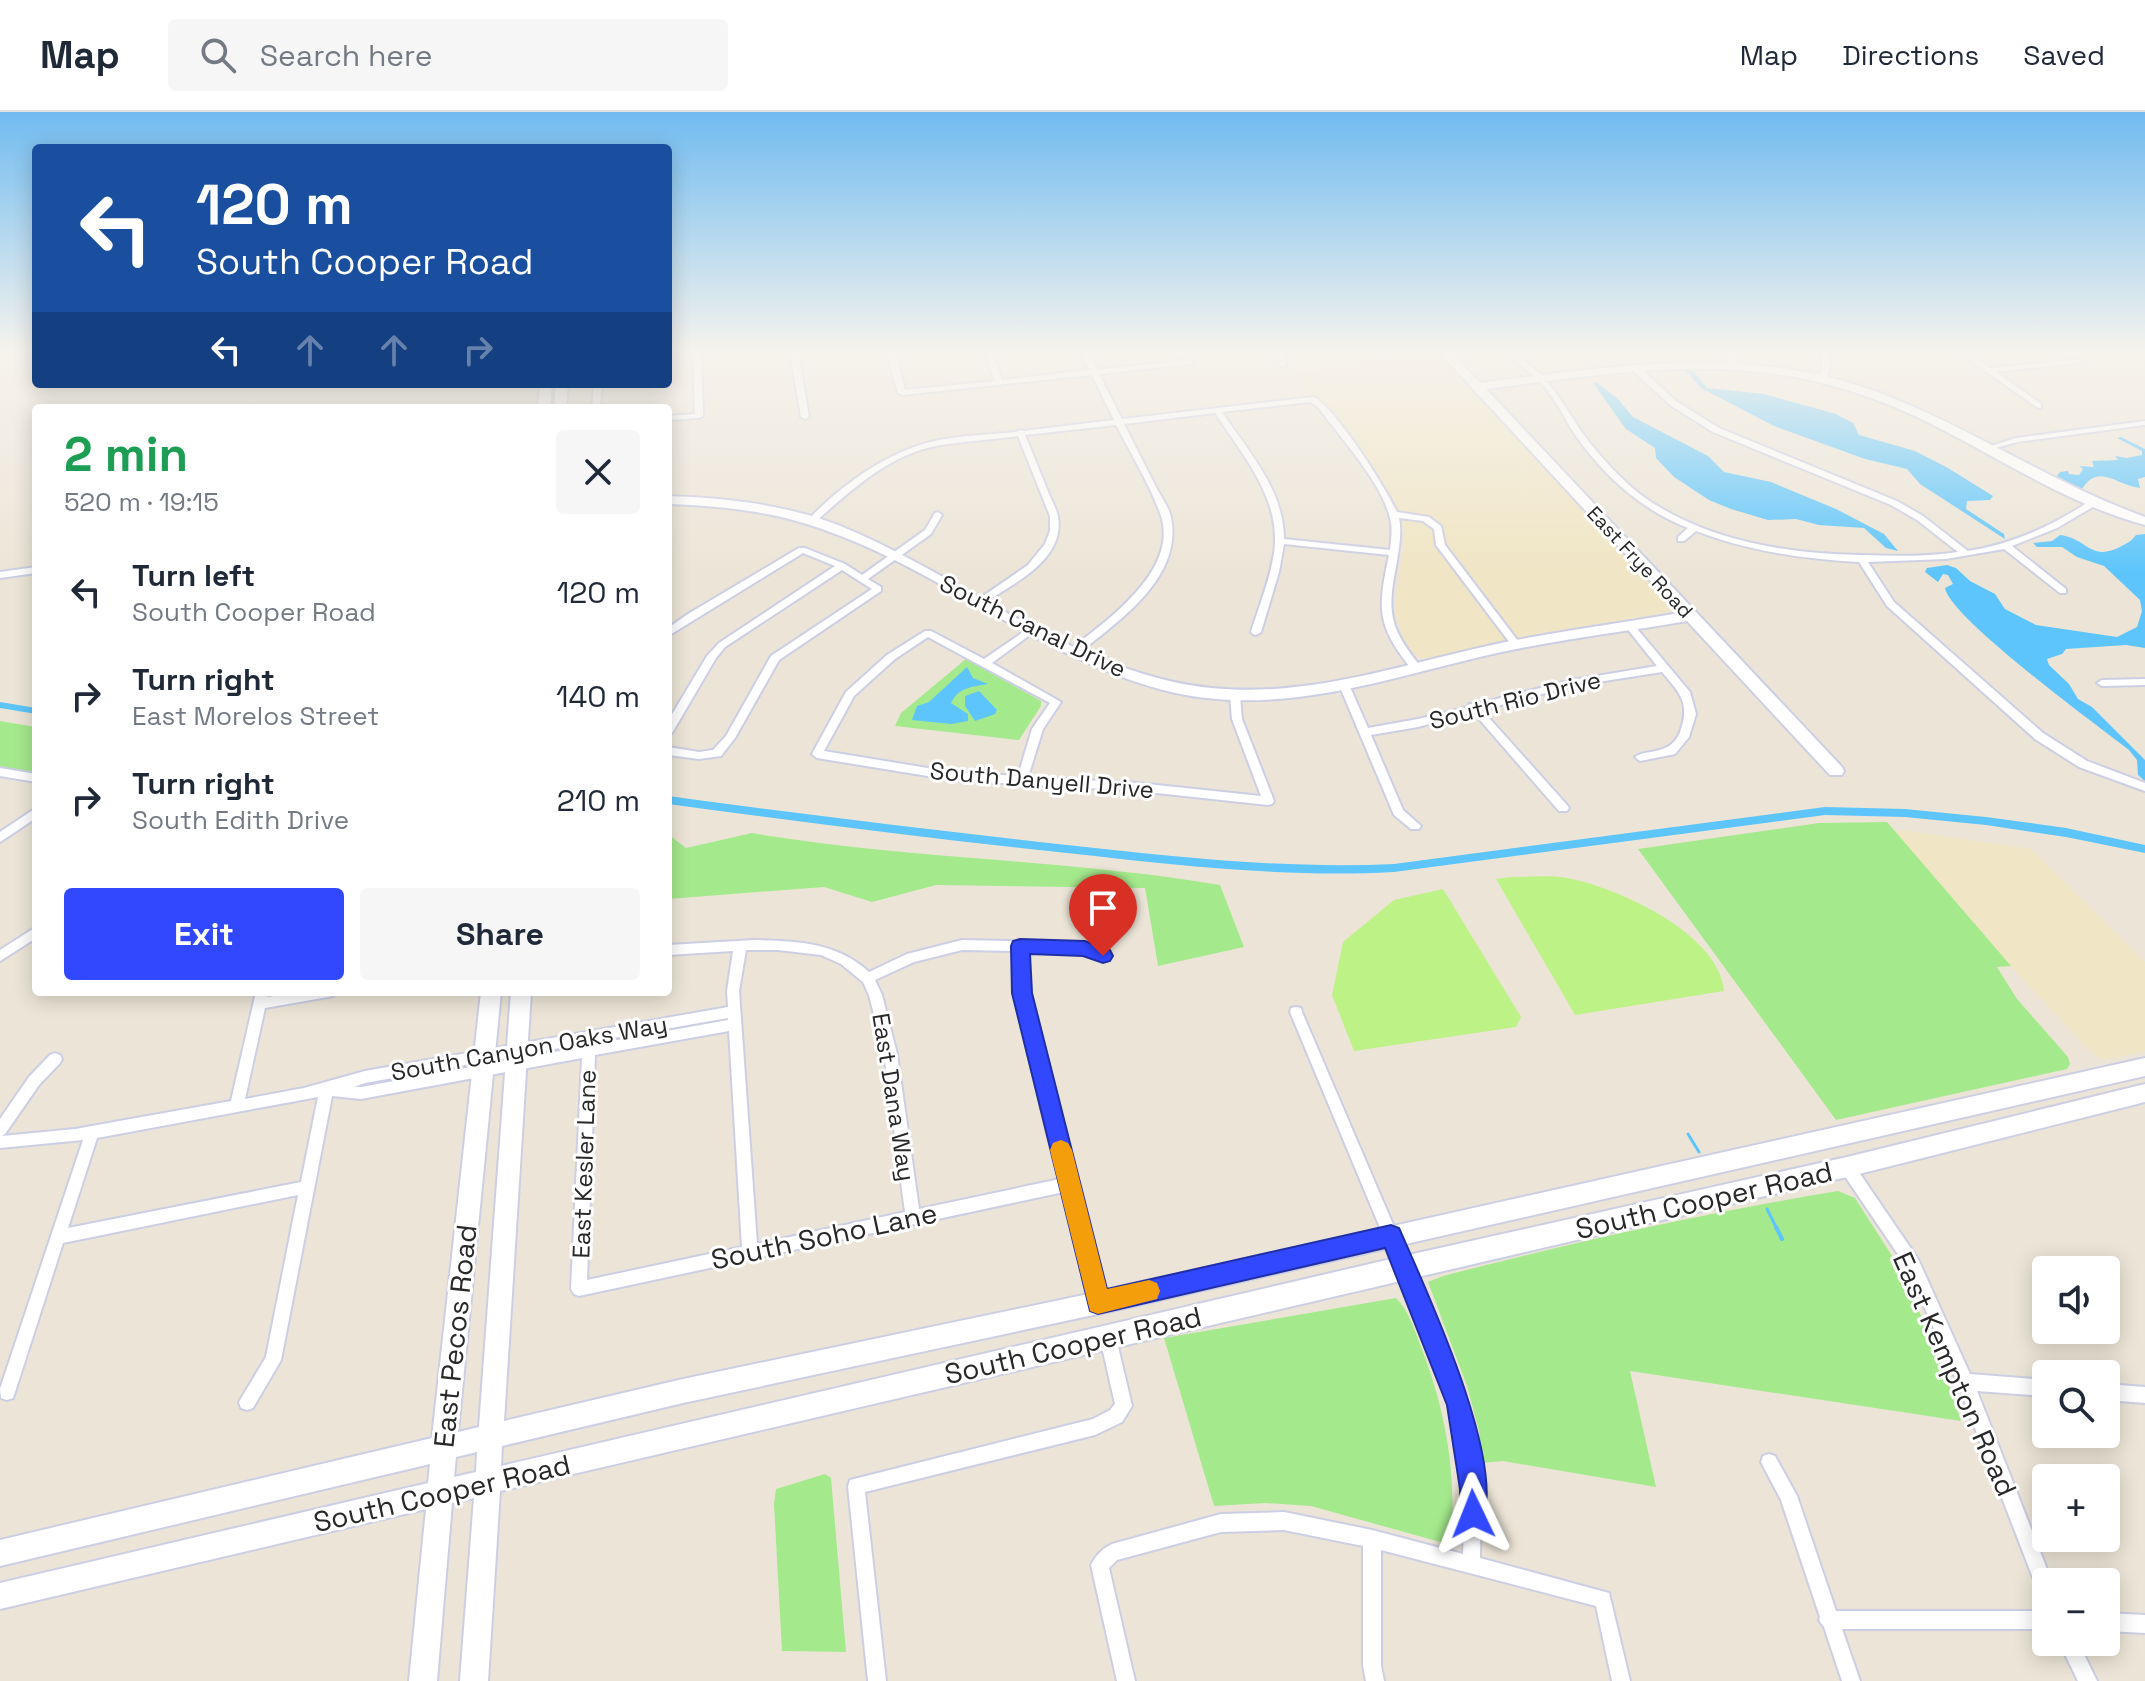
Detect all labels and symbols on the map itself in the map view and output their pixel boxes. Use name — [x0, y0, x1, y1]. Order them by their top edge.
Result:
street label: East Frye Road — [1581, 500, 1699, 624]
street label: South Canal Drive — [935, 567, 1131, 685]
street label: South Rio Drive — [1426, 664, 1604, 736]
street label: South Danyell Drive — [929, 755, 1155, 805]
pin — [1069, 874, 1137, 956]
street label: South Canyon Oaks Way — [388, 1008, 670, 1088]
street label: East Dana Way — [865, 1011, 923, 1183]
street label: East Kesler Lane — [565, 1069, 603, 1259]
street label: South Cooper Road — [1572, 1153, 1836, 1247]
street label: South Soho Lane — [708, 1194, 940, 1278]
street label: East Pecos Road — [425, 1223, 485, 1449]
street label: East Kempton Road — [1885, 1246, 2025, 1502]
street label: South Cooper Road — [941, 1298, 1205, 1392]
street label: South Cooper Road — [310, 1446, 574, 1540]
position arrow — [1431, 1472, 1515, 1556]

